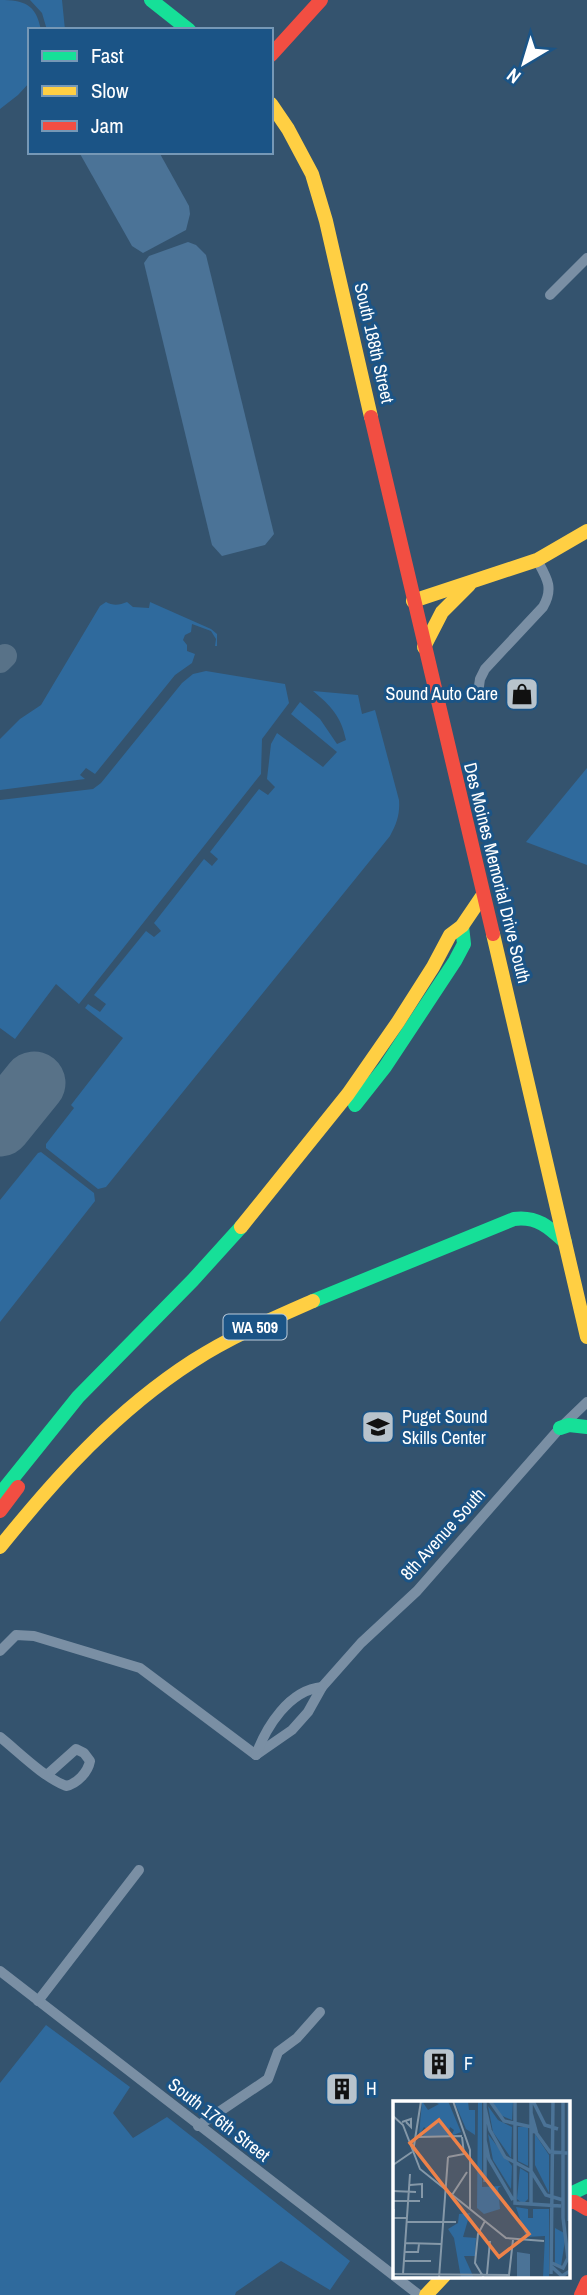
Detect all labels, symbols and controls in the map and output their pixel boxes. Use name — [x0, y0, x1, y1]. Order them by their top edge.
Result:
legend — [28, 28, 273, 154]
north arrow — [489, 28, 559, 98]
text: Fast — [91, 41, 124, 70]
text: N — [501, 63, 526, 90]
text: Slow — [91, 76, 129, 105]
text: Jam — [91, 111, 124, 140]
street label: South 188th Street — [348, 280, 401, 406]
shop icon: Sound Auto Care — [503, 675, 541, 713]
place label: Sound Auto Care — [386, 681, 498, 706]
street label: Des Moines Memorial Drive South — [458, 760, 537, 986]
road number: WA 509 — [224, 1315, 286, 1340]
place label: Puget Sound Skills Center — [402, 1404, 487, 1450]
school or university icon: Puget Sound Skills Center — [359, 1408, 397, 1446]
street label: 8th Avenue South — [394, 1482, 491, 1585]
building icon: F — [420, 2045, 458, 2083]
place label: F — [464, 2051, 473, 2076]
building icon: H — [323, 2070, 361, 2108]
street label: South 176th Street — [163, 2072, 276, 2167]
place label: H — [366, 2076, 377, 2101]
inset map — [393, 2101, 570, 2278]

